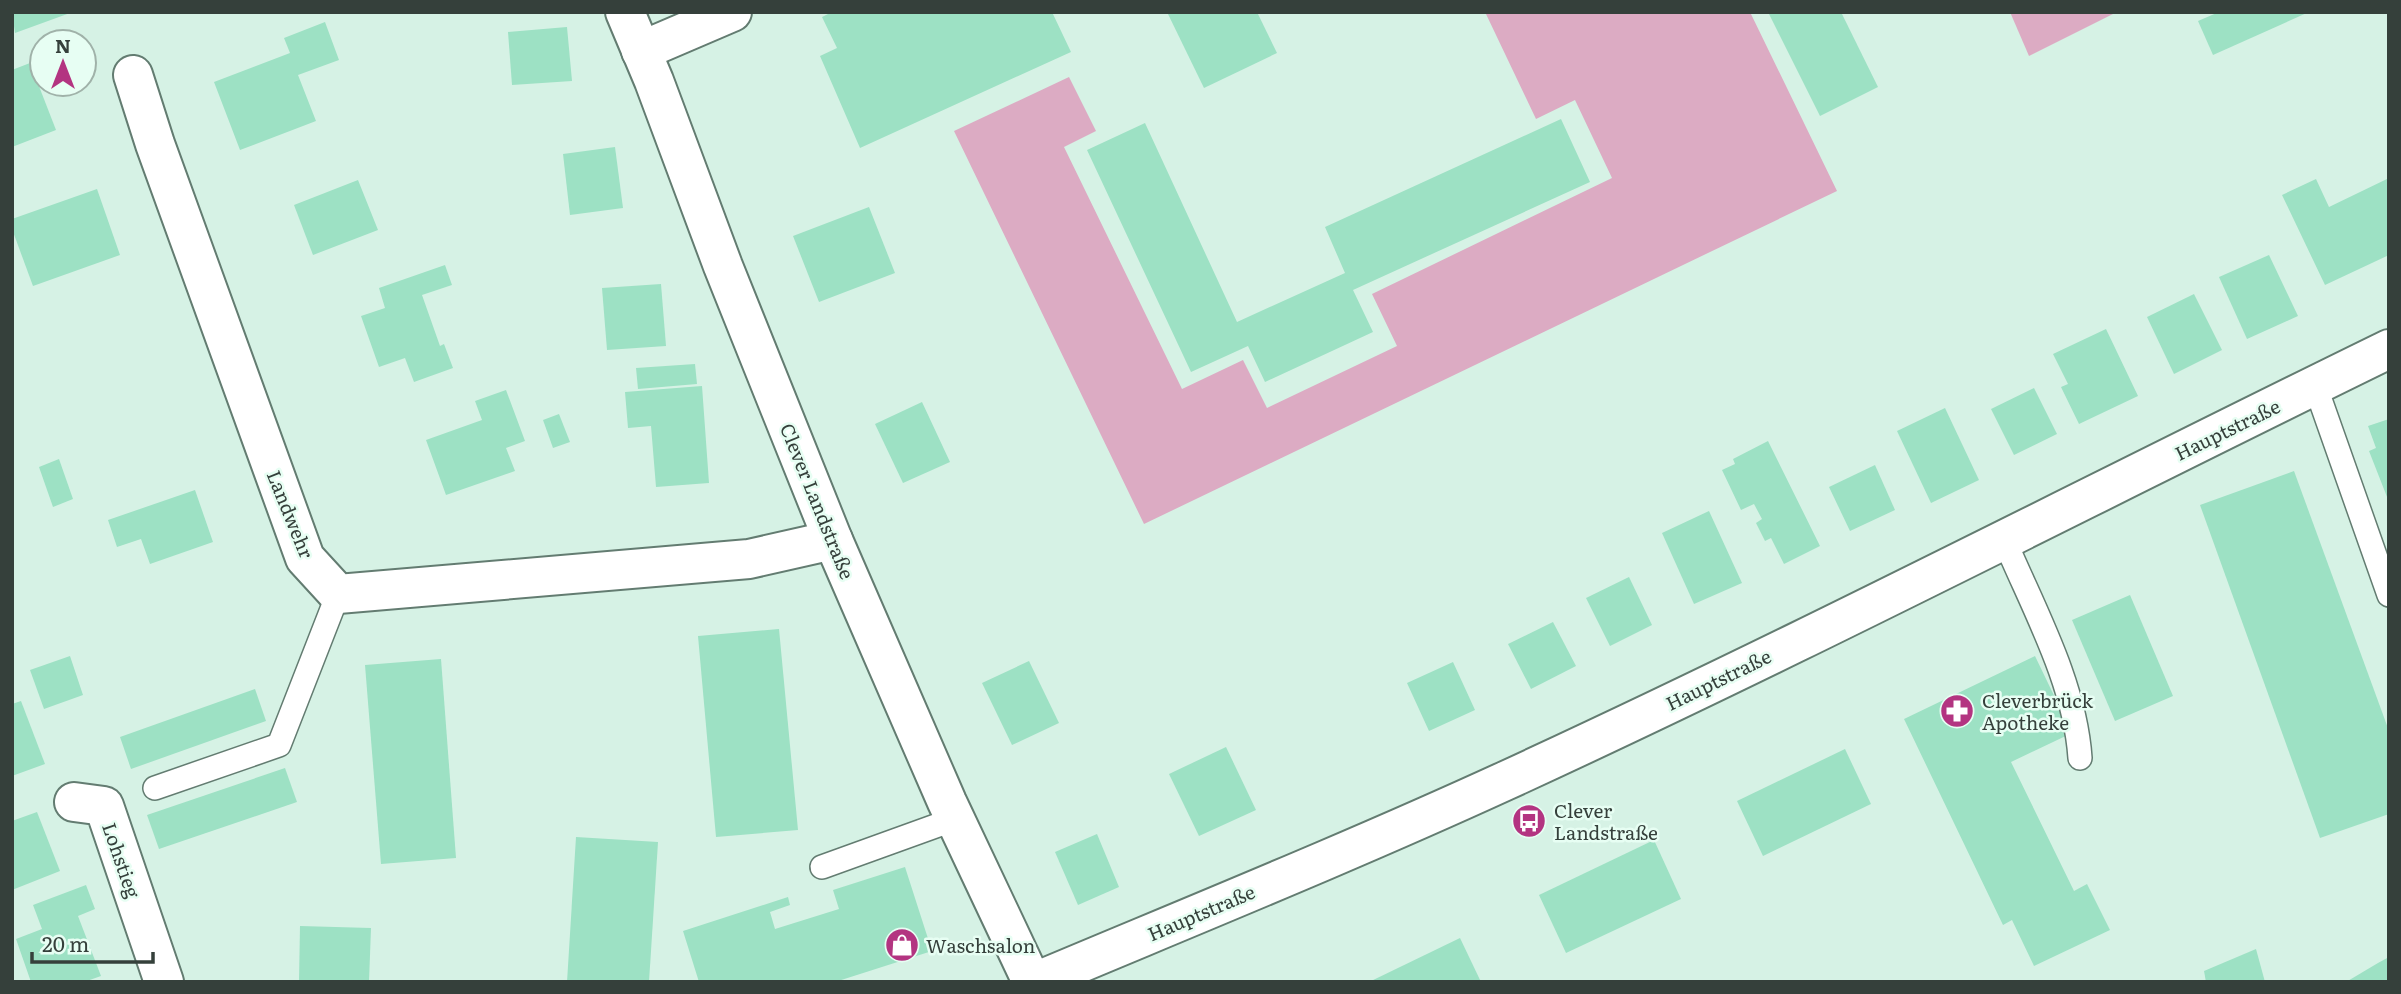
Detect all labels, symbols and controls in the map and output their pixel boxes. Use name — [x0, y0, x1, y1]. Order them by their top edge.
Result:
north arrow — [28, 28, 98, 98]
text: N — [55, 31, 71, 59]
street label: Hauptstraße — [2170, 391, 2285, 467]
street label: Clever Landstraße — [774, 419, 862, 583]
street label: Landwehr — [261, 466, 321, 562]
street label: Hauptstraße — [1661, 641, 1776, 717]
place label: Cleverbrück Apotheke — [1982, 686, 2094, 736]
pharmacy icon: Cleverbrück Apotheke — [1938, 692, 1976, 730]
place label: Clever Landstraße — [1554, 796, 1658, 846]
bus stop icon: Clever Landstraße — [1510, 802, 1548, 840]
street label: Lohstieg — [96, 818, 148, 902]
street label: Hauptstraße — [1143, 877, 1259, 947]
scale bar — [32, 920, 152, 964]
shop icon: Waschsalon — [883, 926, 921, 964]
text: 20 m — [42, 927, 89, 958]
place label: Waschsalon — [926, 931, 1035, 959]

